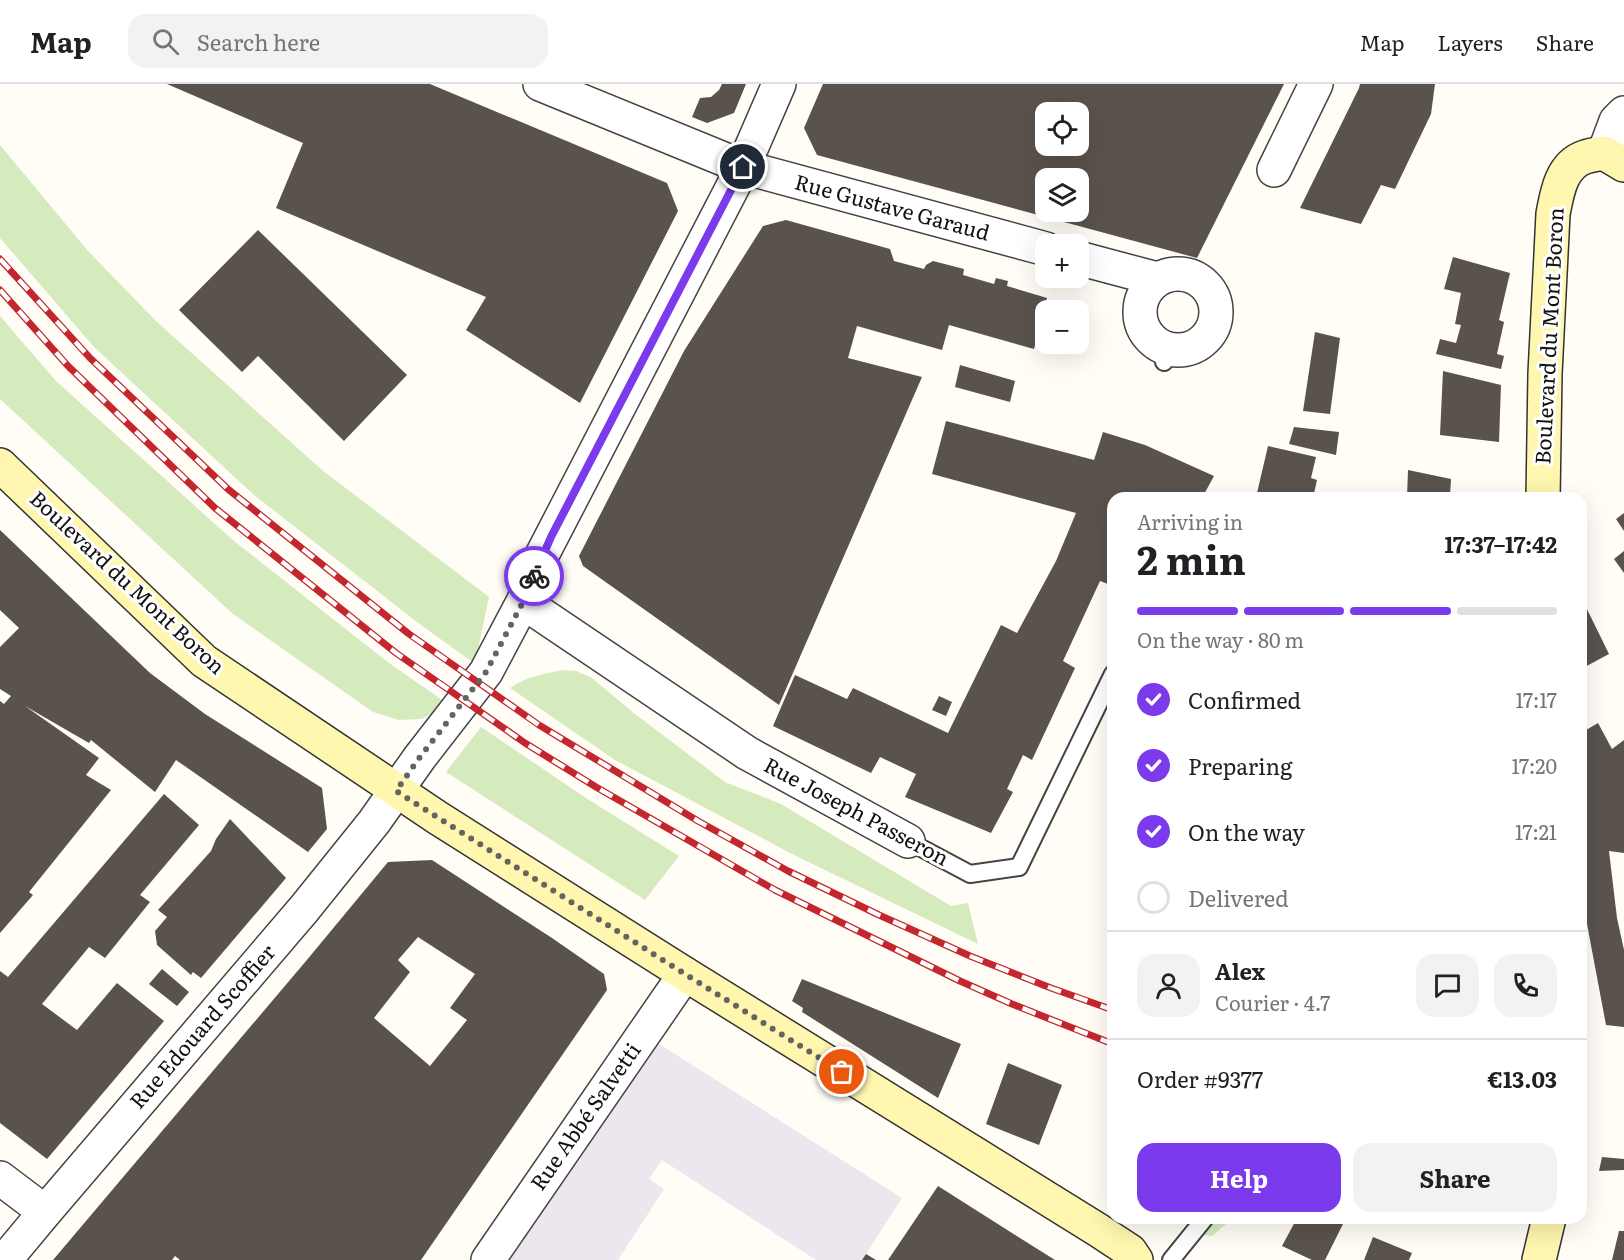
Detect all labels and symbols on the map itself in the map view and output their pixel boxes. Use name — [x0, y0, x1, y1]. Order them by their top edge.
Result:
pin — [717, 141, 768, 192]
street label: Rue Gustave Garaud — [792, 165, 994, 247]
street label: Boulevard du Mont Boron — [1525, 207, 1570, 465]
street label: Boulevard du Mont Boron — [24, 482, 233, 680]
courier — [504, 546, 564, 606]
street label: Rue Joseph Passeron — [759, 748, 955, 872]
street label: Rue Edouard Scoffier — [121, 936, 281, 1114]
street label: Rue Abbé Salvetti — [521, 1035, 647, 1196]
pin — [816, 1046, 867, 1097]

